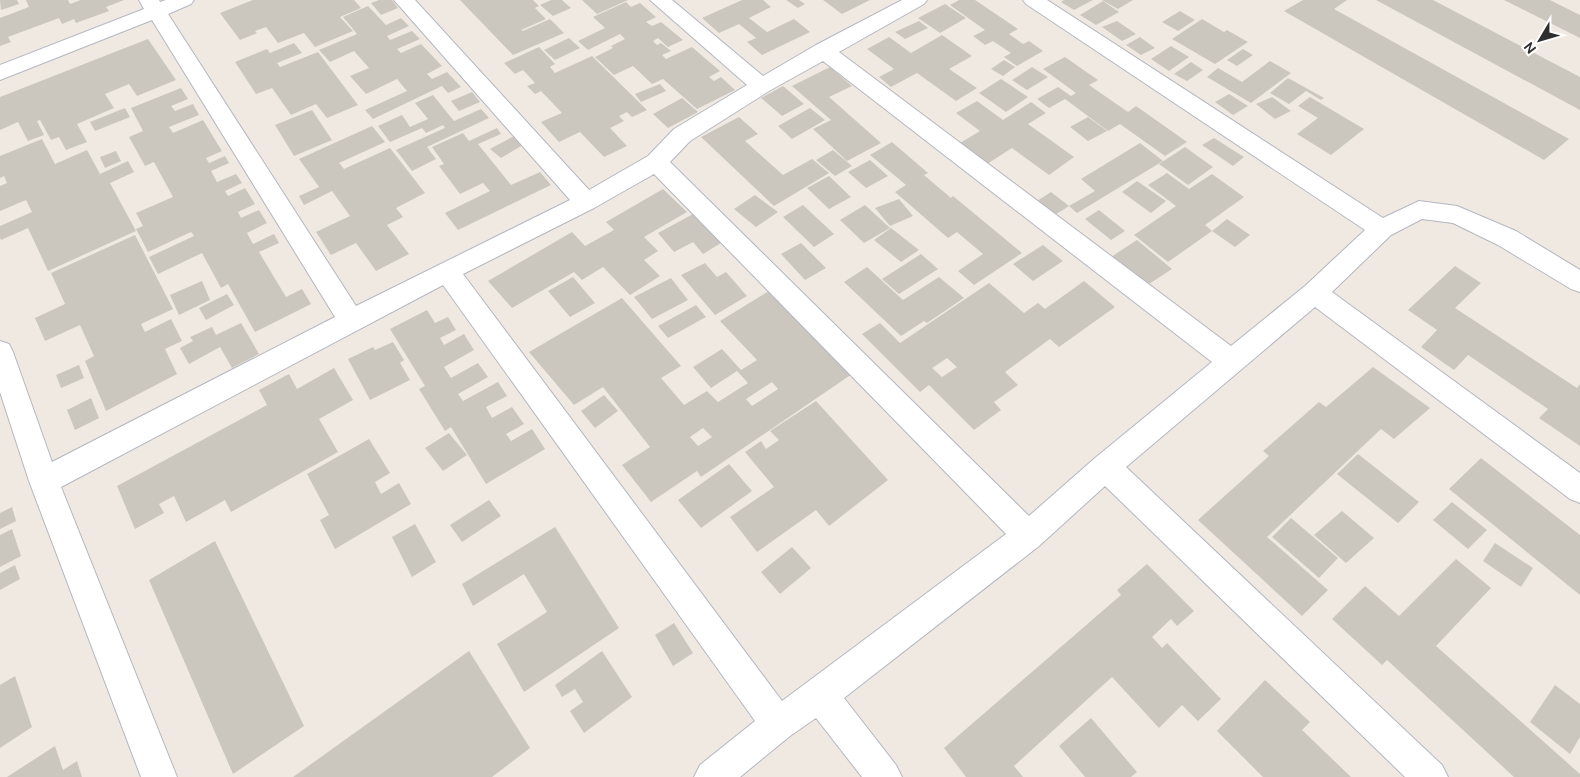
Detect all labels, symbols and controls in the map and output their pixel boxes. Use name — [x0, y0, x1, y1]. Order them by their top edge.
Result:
north arrow — [1515, 15, 1565, 65]
text: N — [1520, 39, 1539, 57]

